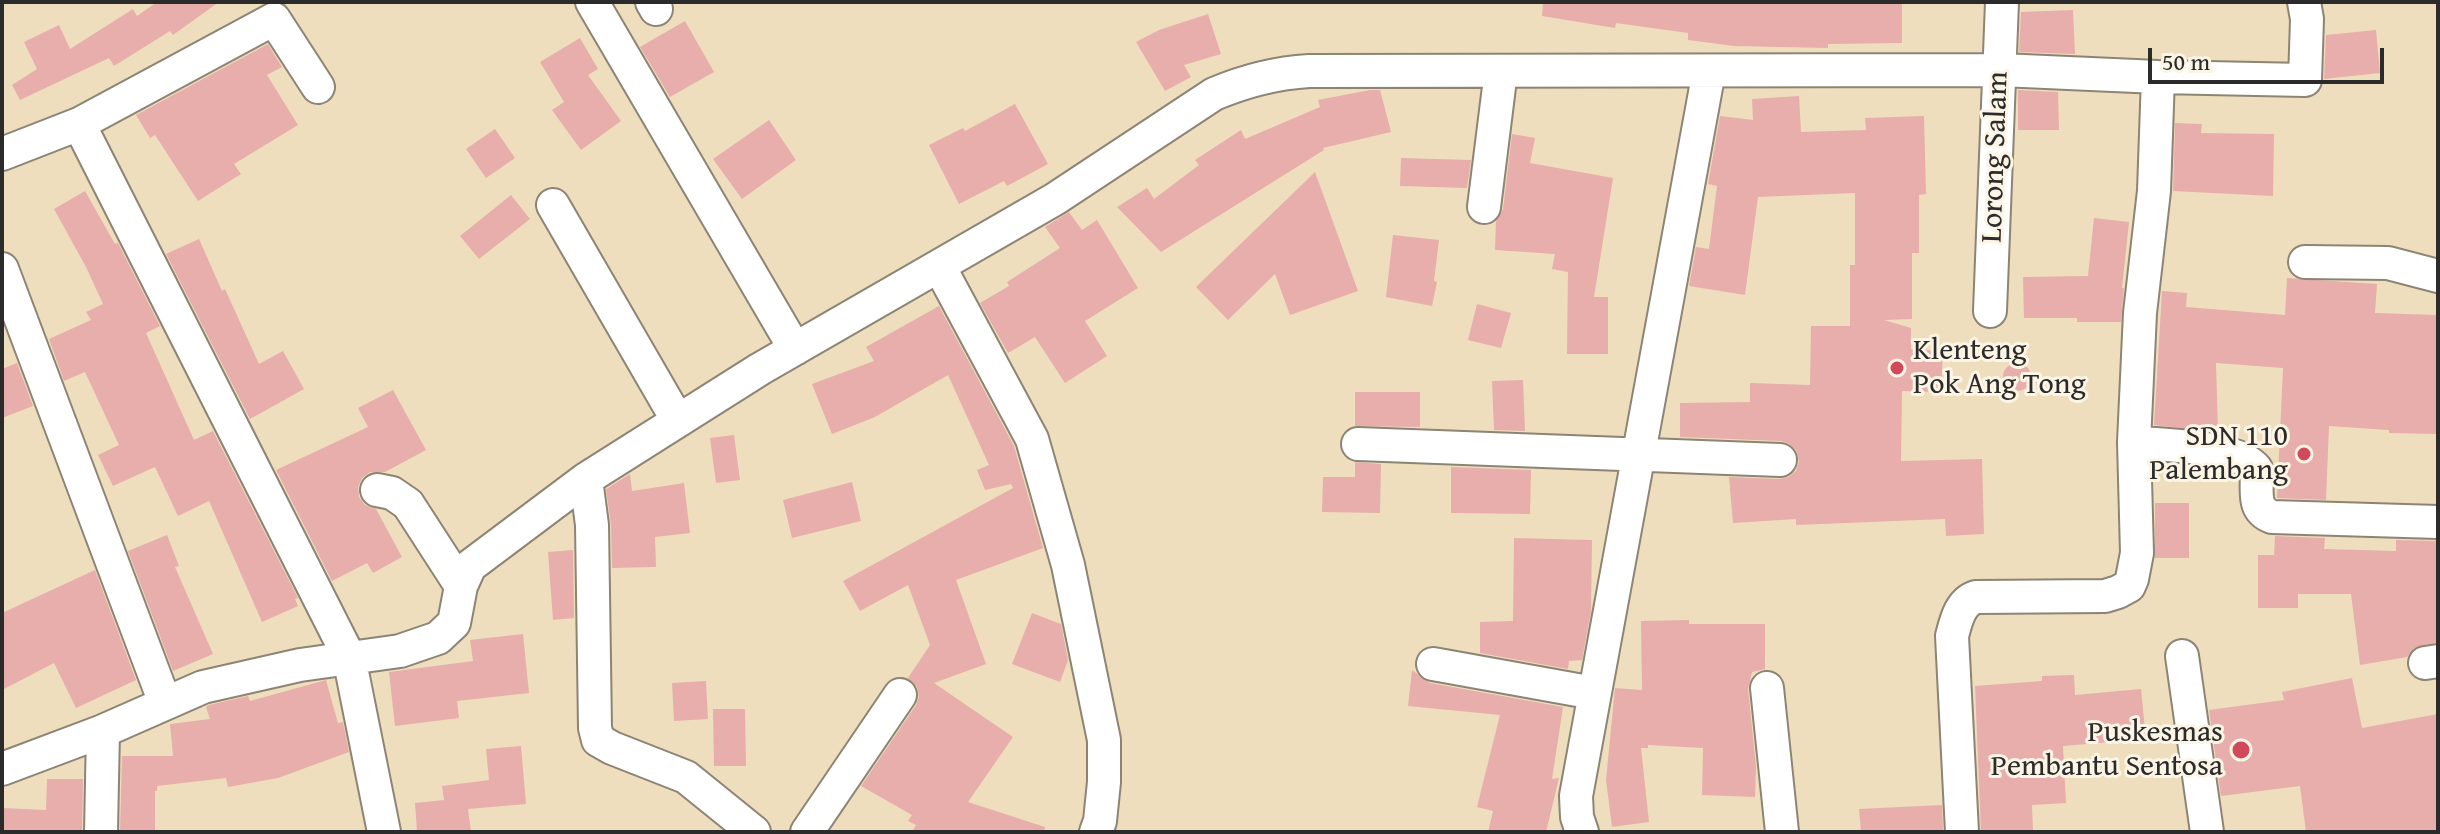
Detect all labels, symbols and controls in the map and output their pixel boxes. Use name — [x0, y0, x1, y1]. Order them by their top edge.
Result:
scale bar — [2152, 32, 2388, 82]
text: 50 m — [2162, 44, 2210, 79]
street label: Lorong Salam — [1975, 71, 2017, 243]
place label: Klenteng Pok Ang Tong — [1913, 333, 2086, 404]
marker: Klenteng Pok Ang Tong — [1888, 359, 1906, 377]
place label: SDN 110 Palembang — [2149, 419, 2288, 490]
marker: SDN 110 Palembang — [2295, 445, 2313, 463]
place label: Puskesmas Pembantu Sentosa — [1991, 715, 2223, 786]
marker: Puskesmas Pembantu Sentosa — [2230, 739, 2252, 761]

